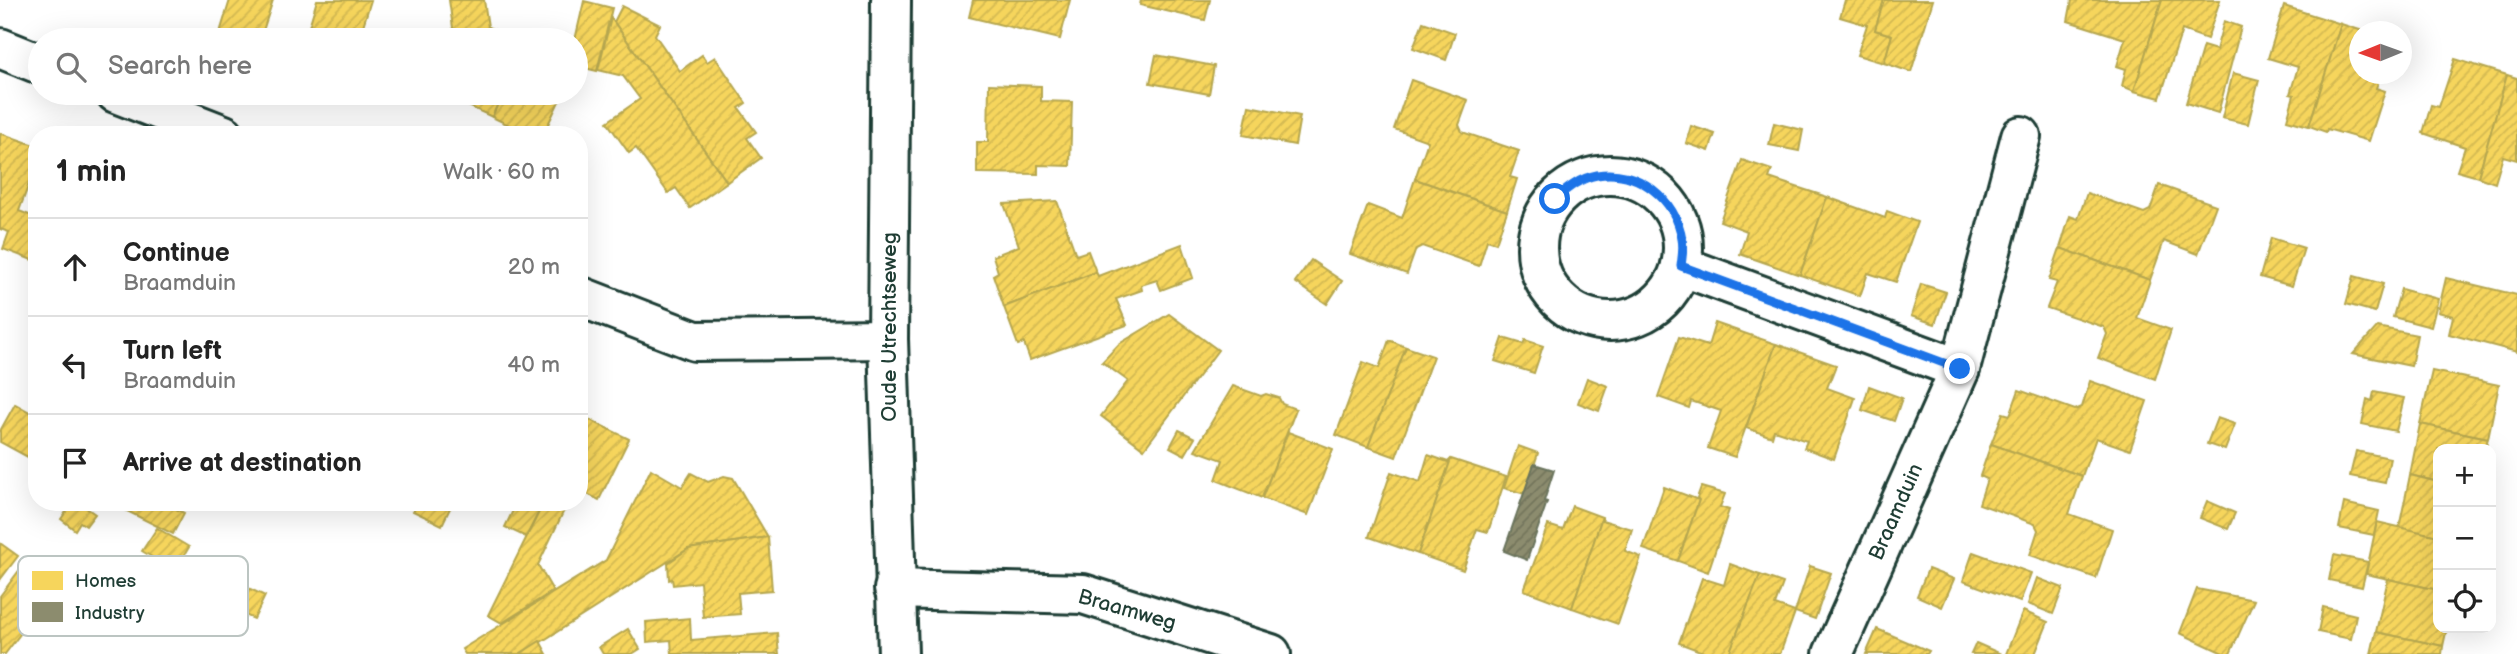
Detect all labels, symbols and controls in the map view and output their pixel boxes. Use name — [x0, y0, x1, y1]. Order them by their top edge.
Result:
north arrow — [2349, 21, 2412, 84]
search box — [28, 28, 588, 105]
icon: search — [52, 48, 90, 86]
text: Search here — [108, 51, 252, 82]
text: 1 min — [56, 154, 126, 190]
text: Walk · 60 m — [443, 158, 560, 186]
route start — [1539, 183, 1570, 214]
street label: Oude Utrechtseweg — [877, 232, 902, 422]
text: Continue — [123, 238, 230, 269]
icon: ahead — [56, 248, 94, 286]
text: 20 m — [508, 253, 560, 281]
text: Braamduin — [123, 269, 236, 297]
text: Turn left — [123, 336, 222, 367]
icon: left — [56, 346, 94, 384]
text: 40 m — [507, 351, 560, 379]
route end — [1944, 353, 1975, 384]
text: Braamduin — [123, 367, 236, 395]
icon: arrive — [56, 444, 94, 482]
map controls — [2433, 444, 2496, 633]
button: + — [2433, 444, 2496, 507]
text: Arrive at destination — [123, 448, 362, 479]
street label: Braamduin — [1864, 460, 1928, 564]
button: − — [2433, 507, 2496, 570]
legend — [18, 556, 248, 636]
text: Homes — [75, 570, 136, 593]
button: locate — [2433, 570, 2496, 633]
street label: Braamweg — [1075, 584, 1179, 636]
text: Industry — [75, 602, 145, 625]

